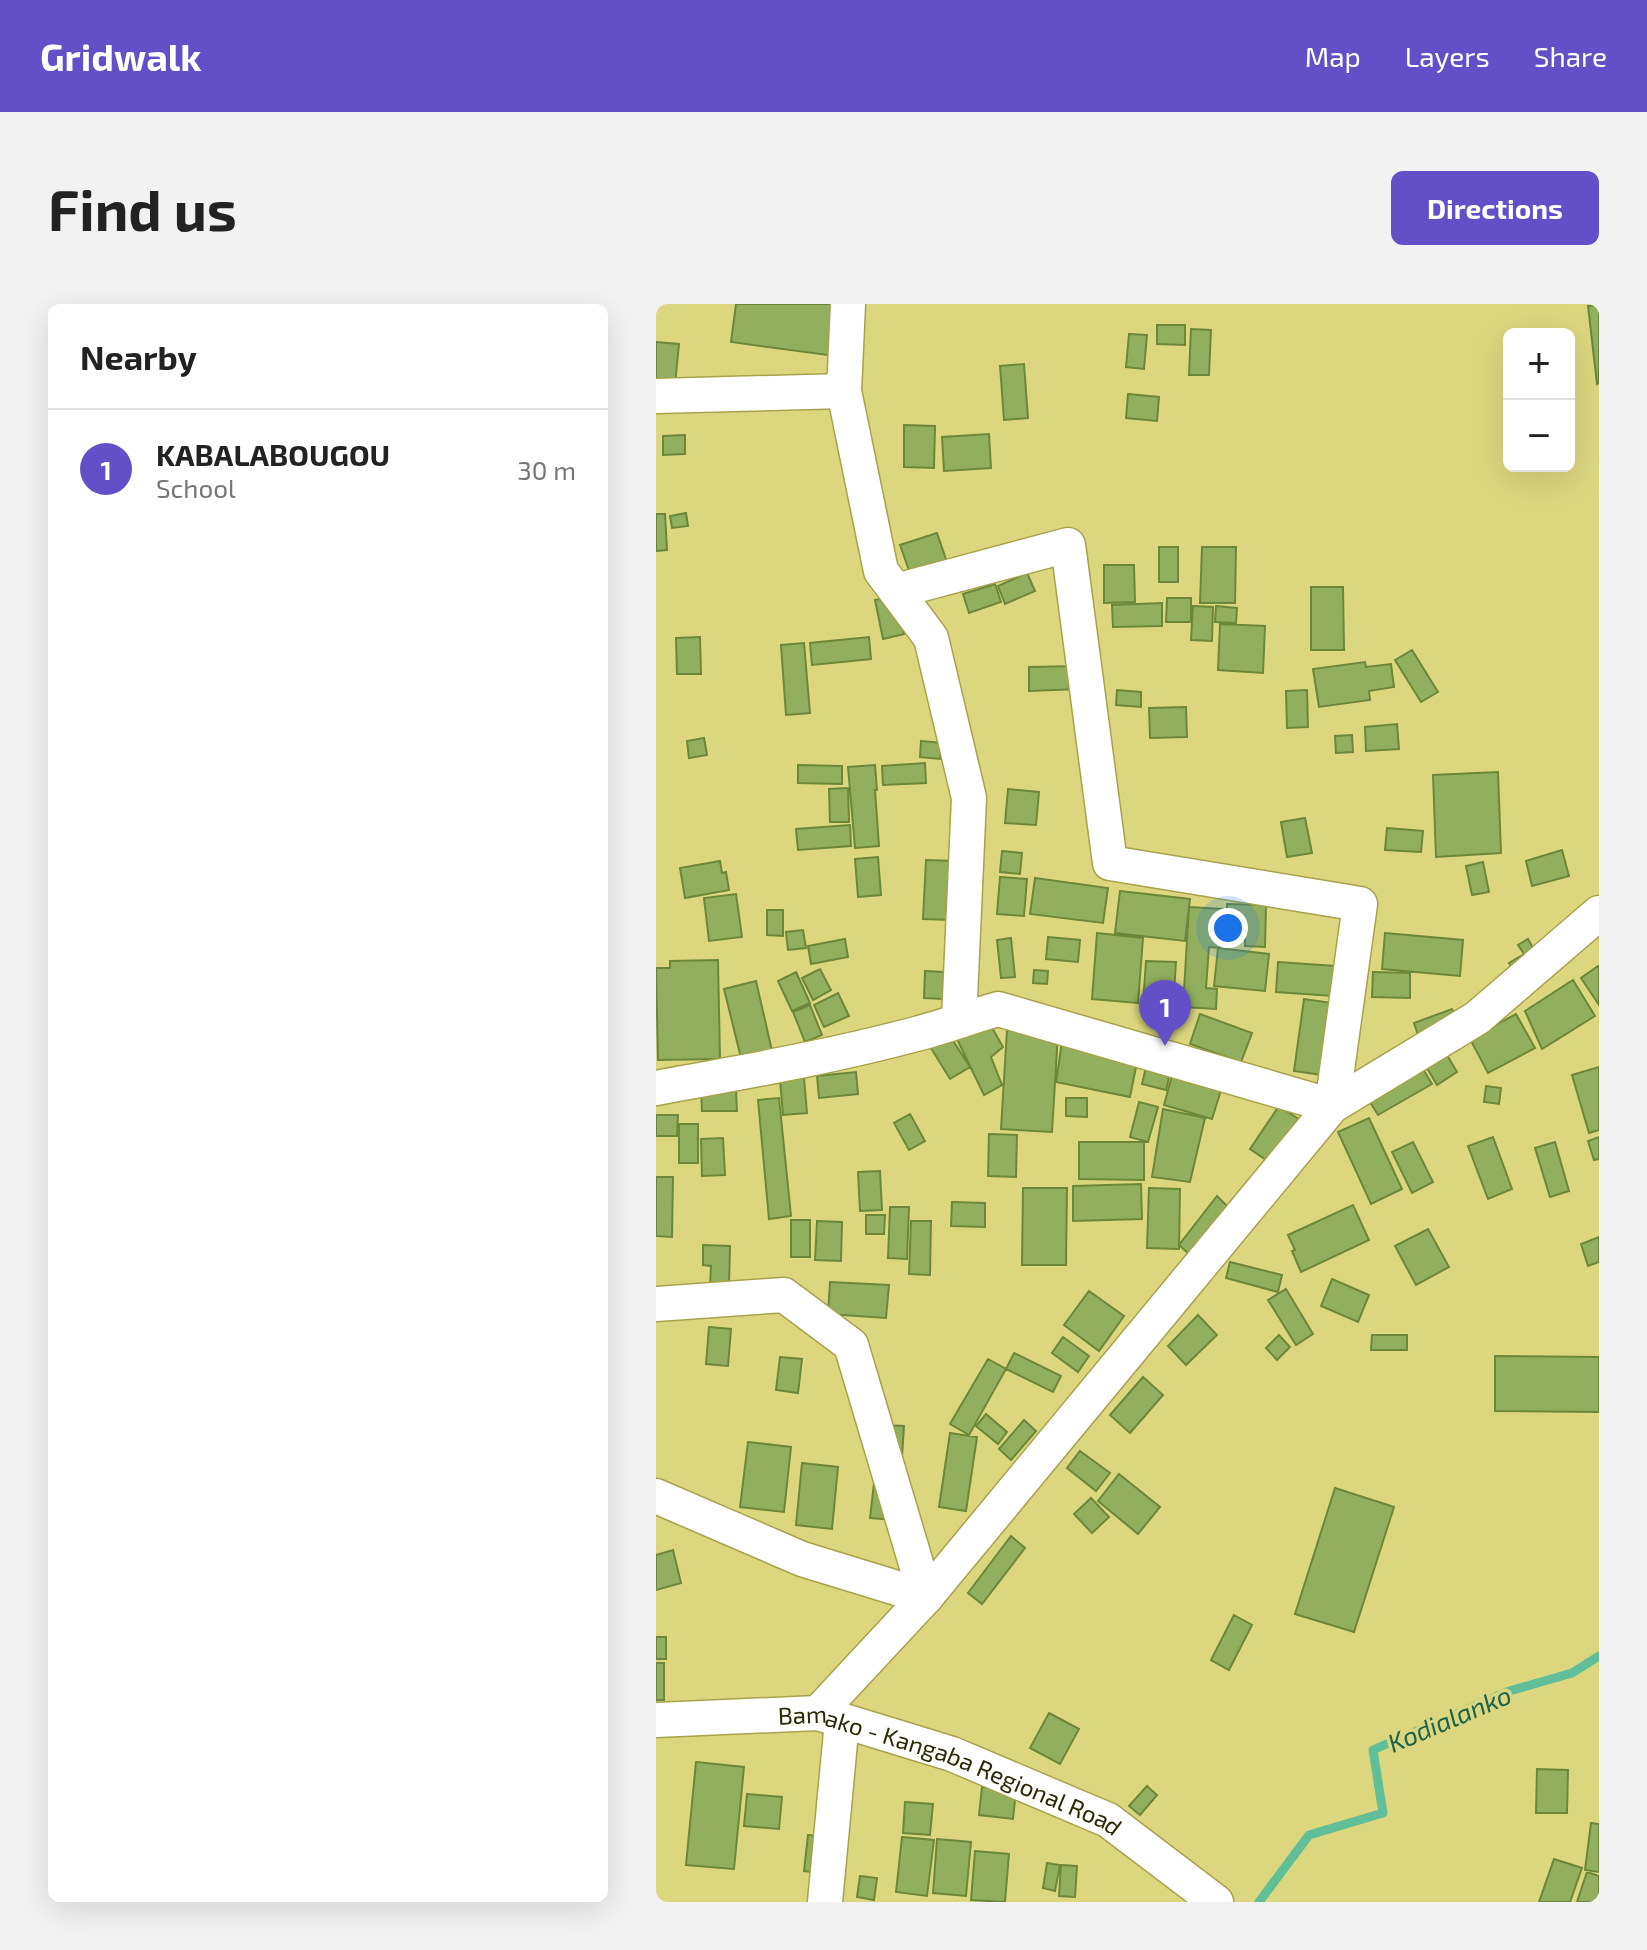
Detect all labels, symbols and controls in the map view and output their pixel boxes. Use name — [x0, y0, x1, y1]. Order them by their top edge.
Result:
text: Gridwalk — [40, 33, 202, 79]
text: Map — [1305, 39, 1361, 73]
text: Layers — [1405, 39, 1490, 73]
text: Share — [1534, 39, 1607, 73]
button: Directions — [1391, 171, 1599, 245]
text: Find us — [48, 175, 237, 242]
map controls — [1503, 328, 1575, 472]
button: + — [1503, 328, 1575, 400]
text: Nearby — [80, 336, 197, 377]
button: − — [1503, 400, 1575, 472]
text: KABALABOUGOU — [156, 436, 390, 472]
text: 1 — [100, 454, 112, 485]
text: 30 m — [517, 454, 576, 485]
text: School — [156, 472, 236, 503]
your location — [1208, 908, 1248, 948]
pin: 1 — [1139, 980, 1191, 1046]
water label: Kodialanko — [1382, 1678, 1516, 1758]
street label: Bamako - Kangaba Regional Road — [777, 1698, 1128, 1840]

